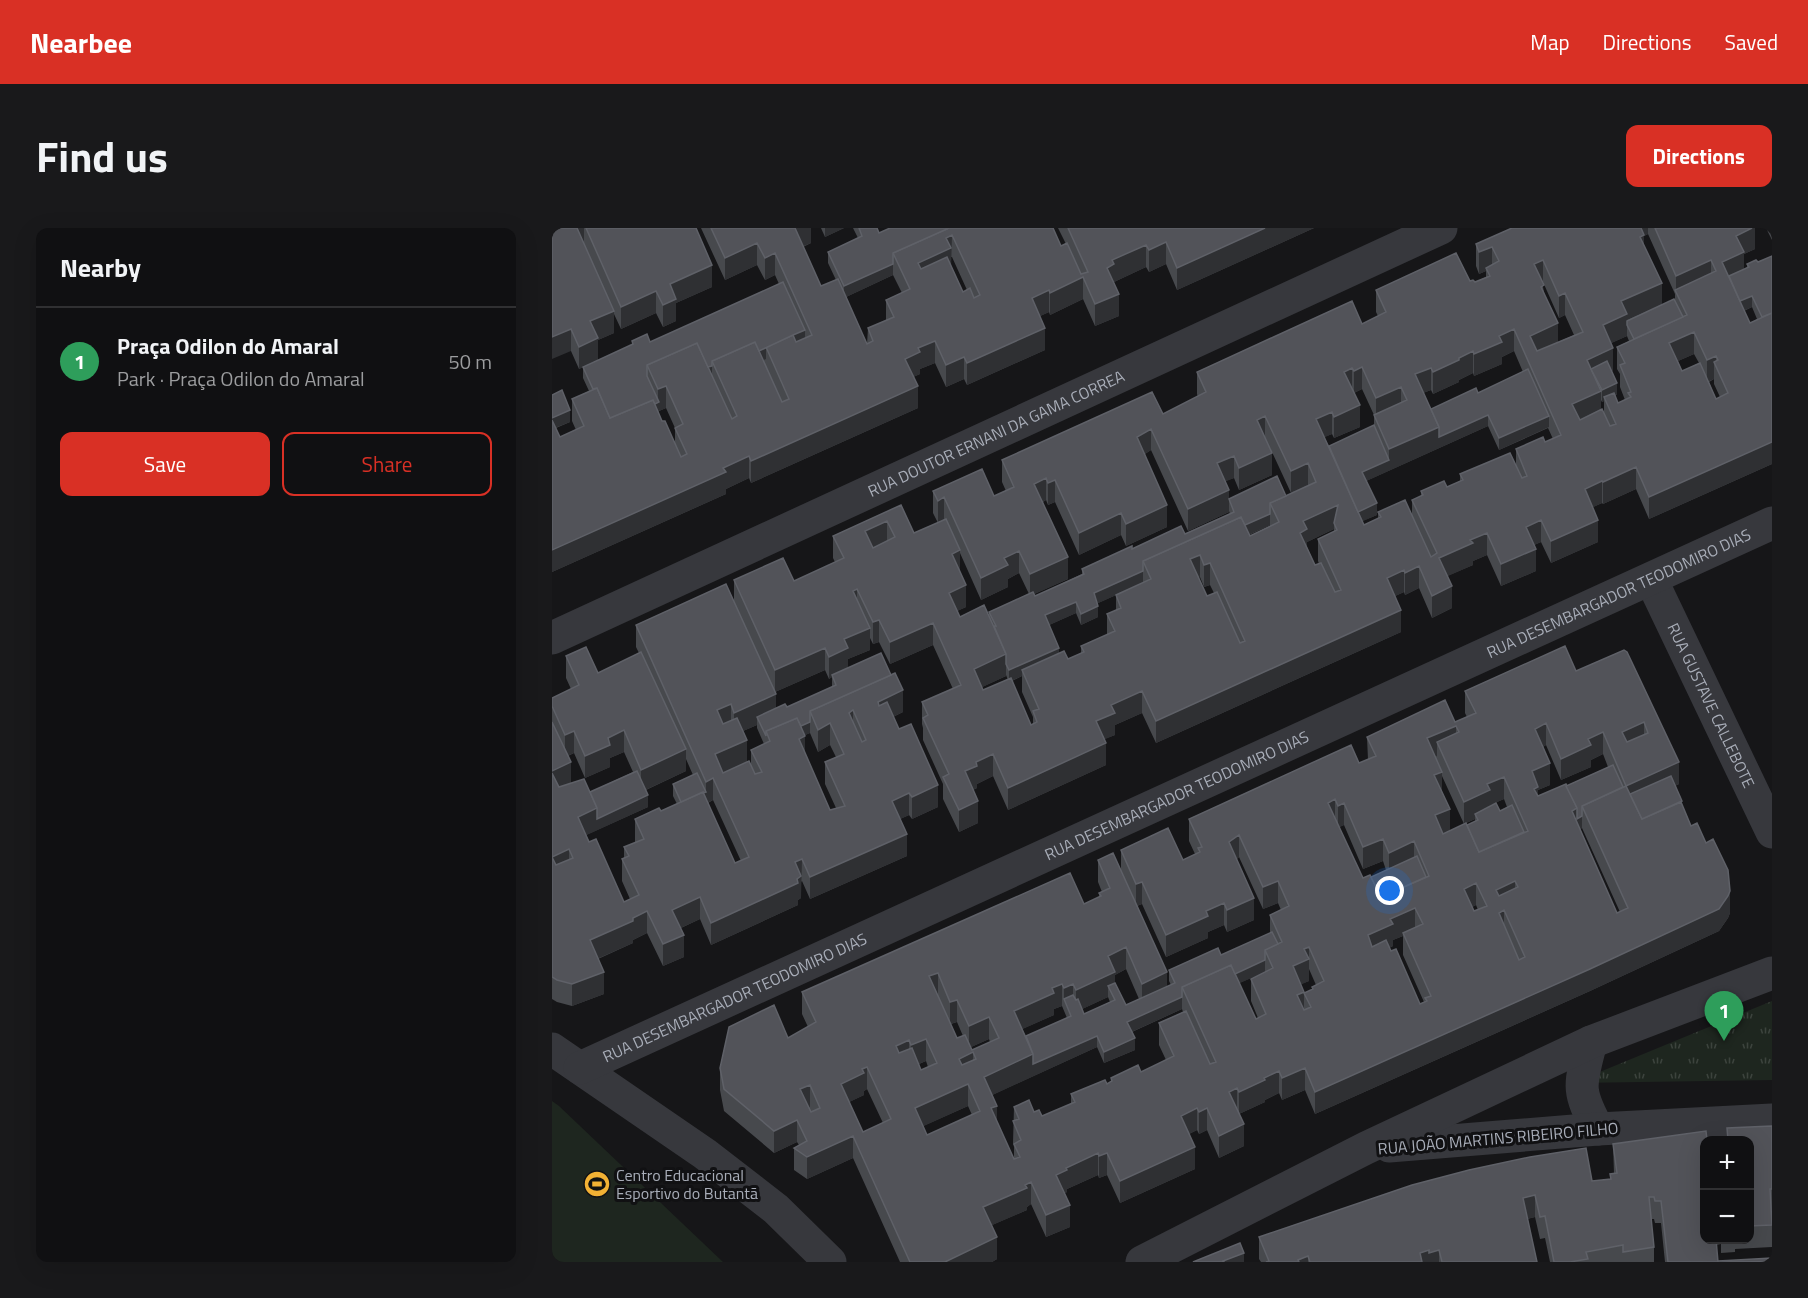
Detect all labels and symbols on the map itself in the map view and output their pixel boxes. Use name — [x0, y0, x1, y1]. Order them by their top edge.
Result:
street label: RUA DOUTOR ERNANI DA GAMA CORREA — [864, 363, 1129, 503]
street label: RUA DESEMBARGADOR TEODOMIRO DIAS — [1482, 522, 1755, 664]
street label: RUA GUSTAVE CALLEBOTE — [1662, 619, 1761, 792]
street label: RUA DESEMBARGADOR TEODOMIRO DIAS — [1040, 724, 1313, 866]
your location — [1375, 876, 1404, 905]
street label: RUA DESEMBARGADOR TEODOMIRO DIAS — [598, 926, 871, 1068]
pin: 1 — [1704, 992, 1744, 1041]
street label: RUA JOÃO MARTINS RIBEIRO FILHO — [1377, 1116, 1619, 1160]
place label: Centro Educacional Esportivo do Butantã — [616, 1163, 758, 1205]
sports icon: Centro Educacional Esportivo do Butantã — [582, 1169, 612, 1199]

